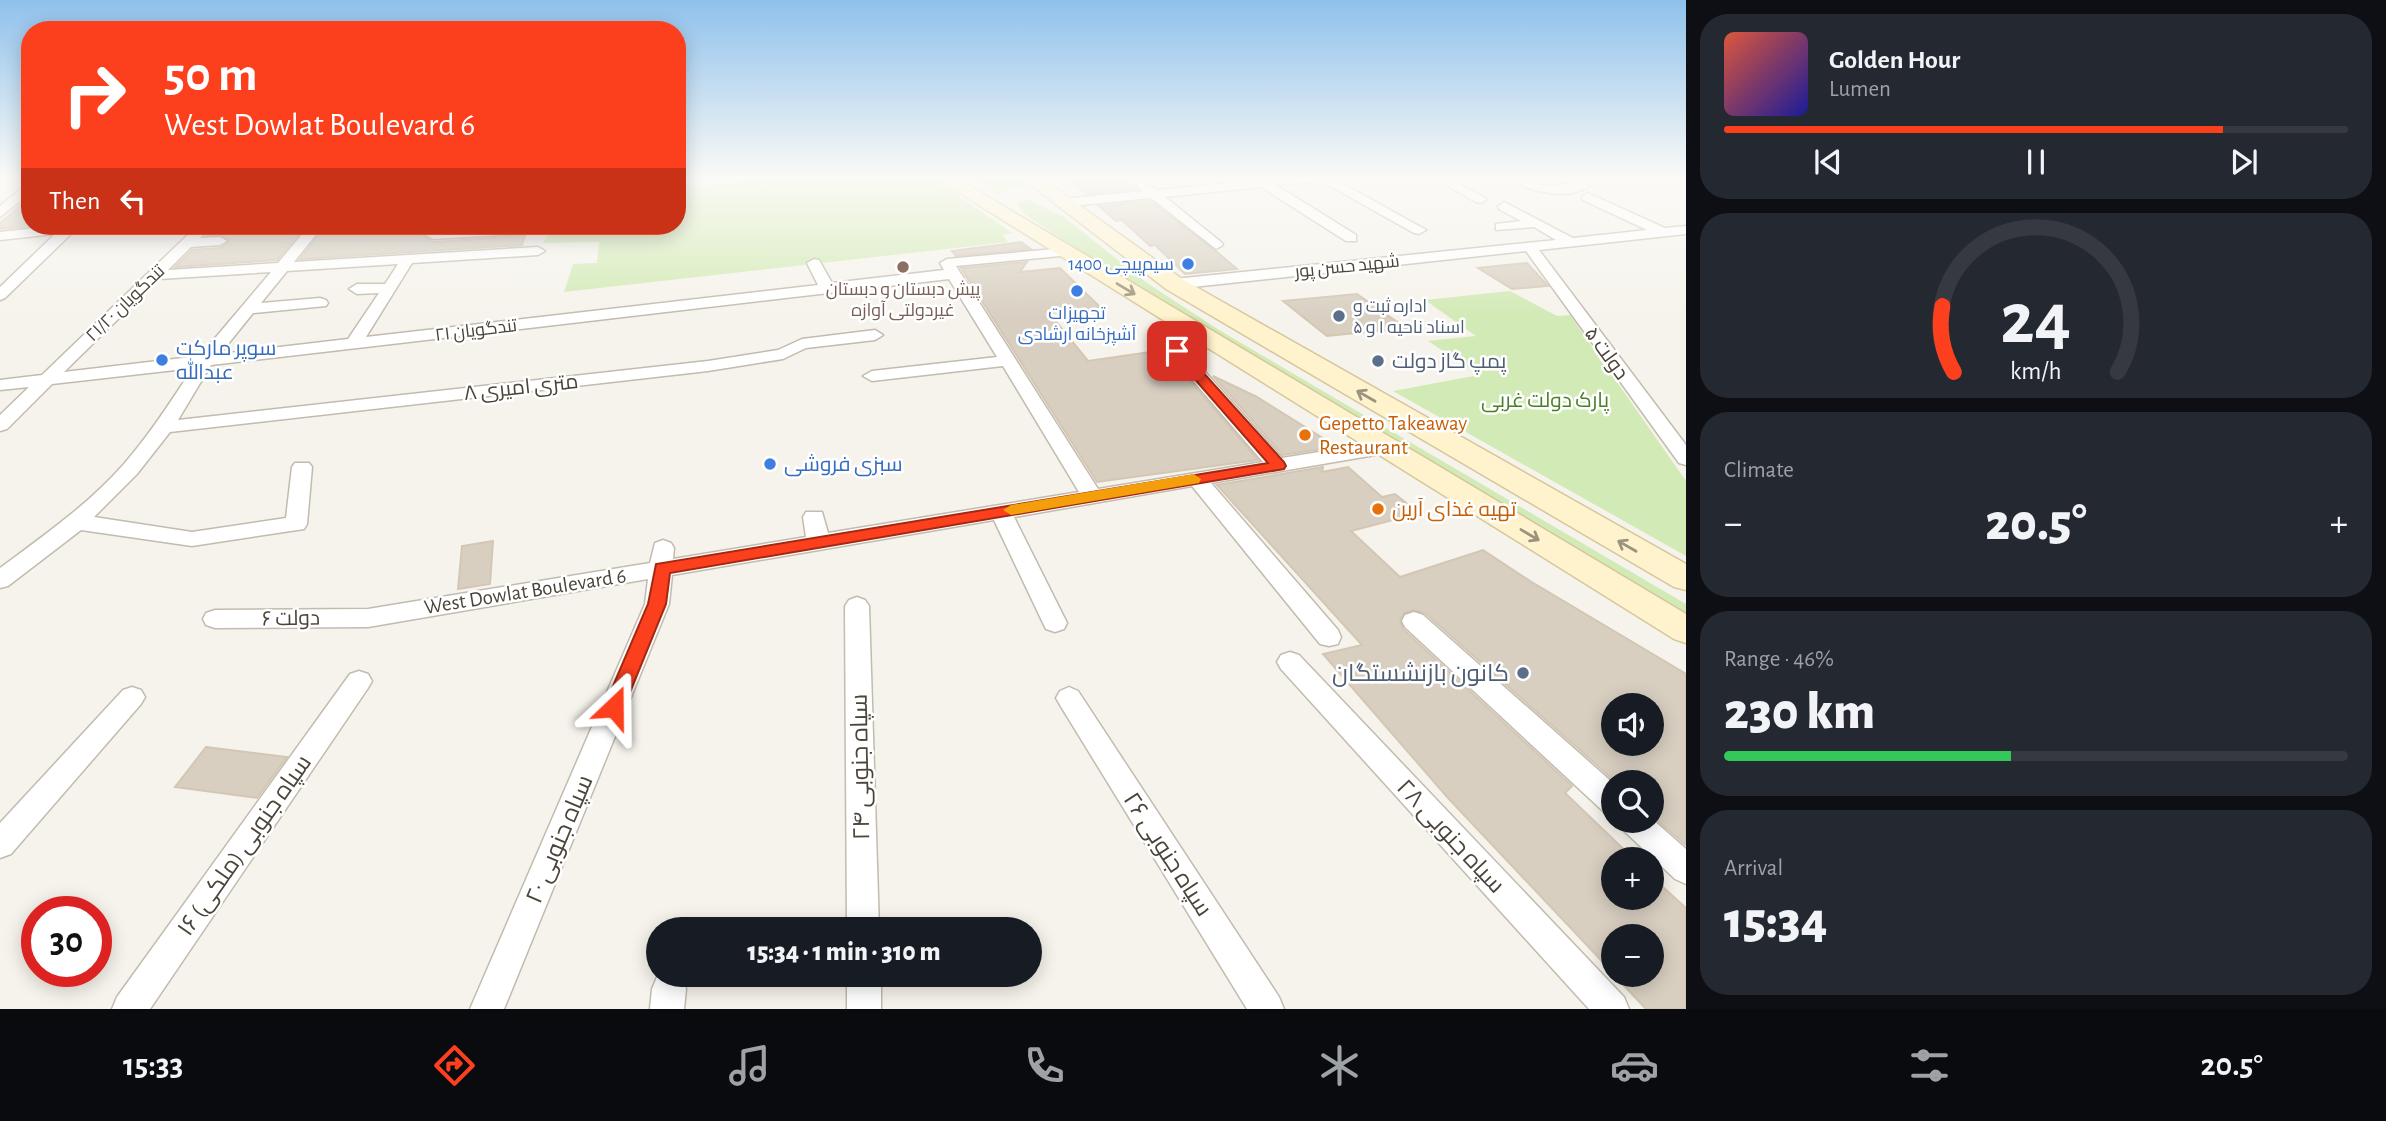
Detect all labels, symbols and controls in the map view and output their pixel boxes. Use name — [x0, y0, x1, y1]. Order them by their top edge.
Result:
text: Golden Hour — [1829, 47, 1960, 73]
icon: right — [49, 49, 140, 140]
text: 50 m — [164, 51, 258, 100]
text: Lumen — [1829, 78, 1891, 101]
text: West Dowlat Boulevard 6 — [164, 109, 475, 141]
icon: previous — [1809, 143, 1847, 181]
icon: pause — [2017, 143, 2055, 181]
icon: next — [2225, 143, 2263, 181]
icon: left — [114, 182, 152, 220]
text: Then — [49, 188, 100, 214]
street label: شهید حسن پور — [1293, 252, 1401, 284]
place label: سیم‌پیچی 1400 — [1068, 256, 1174, 276]
marker: سیم‌پیچی 1400 — [1180, 256, 1196, 272]
marker: پیش دبستان و دبستان غیردولتی آوازه — [895, 259, 911, 275]
street label: ۲۱/۲۰ تندگویان — [83, 262, 169, 346]
place label: پیش دبستان و دبستان غیردولتی آوازه — [826, 280, 980, 321]
one-way arrow — [1116, 282, 1136, 296]
marker: تجهیزات آشپزخانه ارشادی — [1069, 283, 1085, 299]
text: 24 — [2001, 284, 2071, 357]
place label: اداره ثبت و اسناد ناحیه ۱ و ۵ — [1353, 297, 1465, 338]
place label: تجهیزات آشپزخانه ارشادی — [1018, 305, 1136, 346]
marker: اداره ثبت و اسناد ناحیه ۱ و ۵ — [1331, 308, 1347, 324]
street label: ۲۱ تندگویان — [434, 317, 518, 346]
pin — [1147, 321, 1207, 381]
street label: ۵ دولت — [1580, 323, 1633, 384]
icon: arrive — [1158, 332, 1196, 370]
place label: سوپر مارکت عبدالله — [176, 338, 276, 383]
place label: پمپ گاز دولت — [1392, 351, 1507, 375]
marker: سوپر مارکت عبدالله — [154, 352, 170, 368]
marker: پمپ گاز دولت — [1370, 353, 1386, 369]
text: km/h — [2010, 358, 2062, 383]
street label: ۸ متری امیری — [463, 371, 580, 406]
one-way arrow — [1356, 389, 1376, 403]
park label: پارک دولت غربی — [1481, 390, 1609, 414]
place label: Gepetto Takeaway Restaurant — [1319, 413, 1467, 458]
marker: Gepetto Takeaway Restaurant — [1297, 427, 1313, 443]
place label: سبزی فروشی — [784, 454, 903, 477]
marker: سبزی فروشی — [762, 456, 778, 472]
text: Climate — [1724, 459, 1794, 482]
place label: تهیه غذای آرین — [1392, 497, 1517, 522]
text: 20.5° — [1985, 497, 2087, 549]
marker: تهیه غذای آرین — [1370, 501, 1386, 517]
text: − — [1724, 505, 1742, 543]
text: + — [2330, 505, 2348, 543]
one-way arrow — [1519, 528, 1539, 542]
one-way arrow — [1617, 538, 1637, 552]
street label: West Dowlat Boulevard 6 — [423, 565, 628, 618]
street label: ۶ دولت — [262, 607, 320, 631]
text: Range · 46% — [1724, 648, 1834, 671]
place label: کانون بازنشستگان — [1332, 661, 1509, 687]
marker: کانون بازنشستگان — [1515, 665, 1531, 681]
position arrow — [577, 670, 651, 744]
text: 230 km — [1724, 686, 1875, 738]
map controls — [1601, 693, 1664, 987]
button: sound — [1601, 693, 1664, 756]
street label: ۲۴ سپاه جنوبی — [848, 694, 876, 840]
street label: ۱۶ سپاه جنوبی (ملکی) — [173, 751, 318, 942]
button: search — [1601, 770, 1664, 833]
street label: ۲۰ سپاه جنوبی — [522, 772, 599, 908]
street label: ۲۸ سپاه جنوبی — [1390, 775, 1509, 899]
street label: ۲۶ سپاه جنوبی — [1117, 788, 1216, 922]
button: + — [1601, 847, 1664, 910]
text: Arrival — [1724, 857, 1783, 880]
text: 15:34 — [1724, 895, 1827, 947]
speed limit sign: 30 — [21, 896, 112, 987]
button: − — [1601, 924, 1664, 987]
text: 15:34 · 1 min · 310 m — [747, 939, 941, 965]
icon: directions — [430, 1041, 479, 1090]
icon: music — [725, 1041, 774, 1090]
icon: phone — [1020, 1041, 1069, 1090]
icon: climate — [1315, 1041, 1364, 1090]
icon: car — [1610, 1041, 1659, 1090]
icon: filters — [1905, 1041, 1954, 1090]
text: 15:33 — [123, 1049, 183, 1081]
text: 20.5° — [2201, 1049, 2263, 1081]

